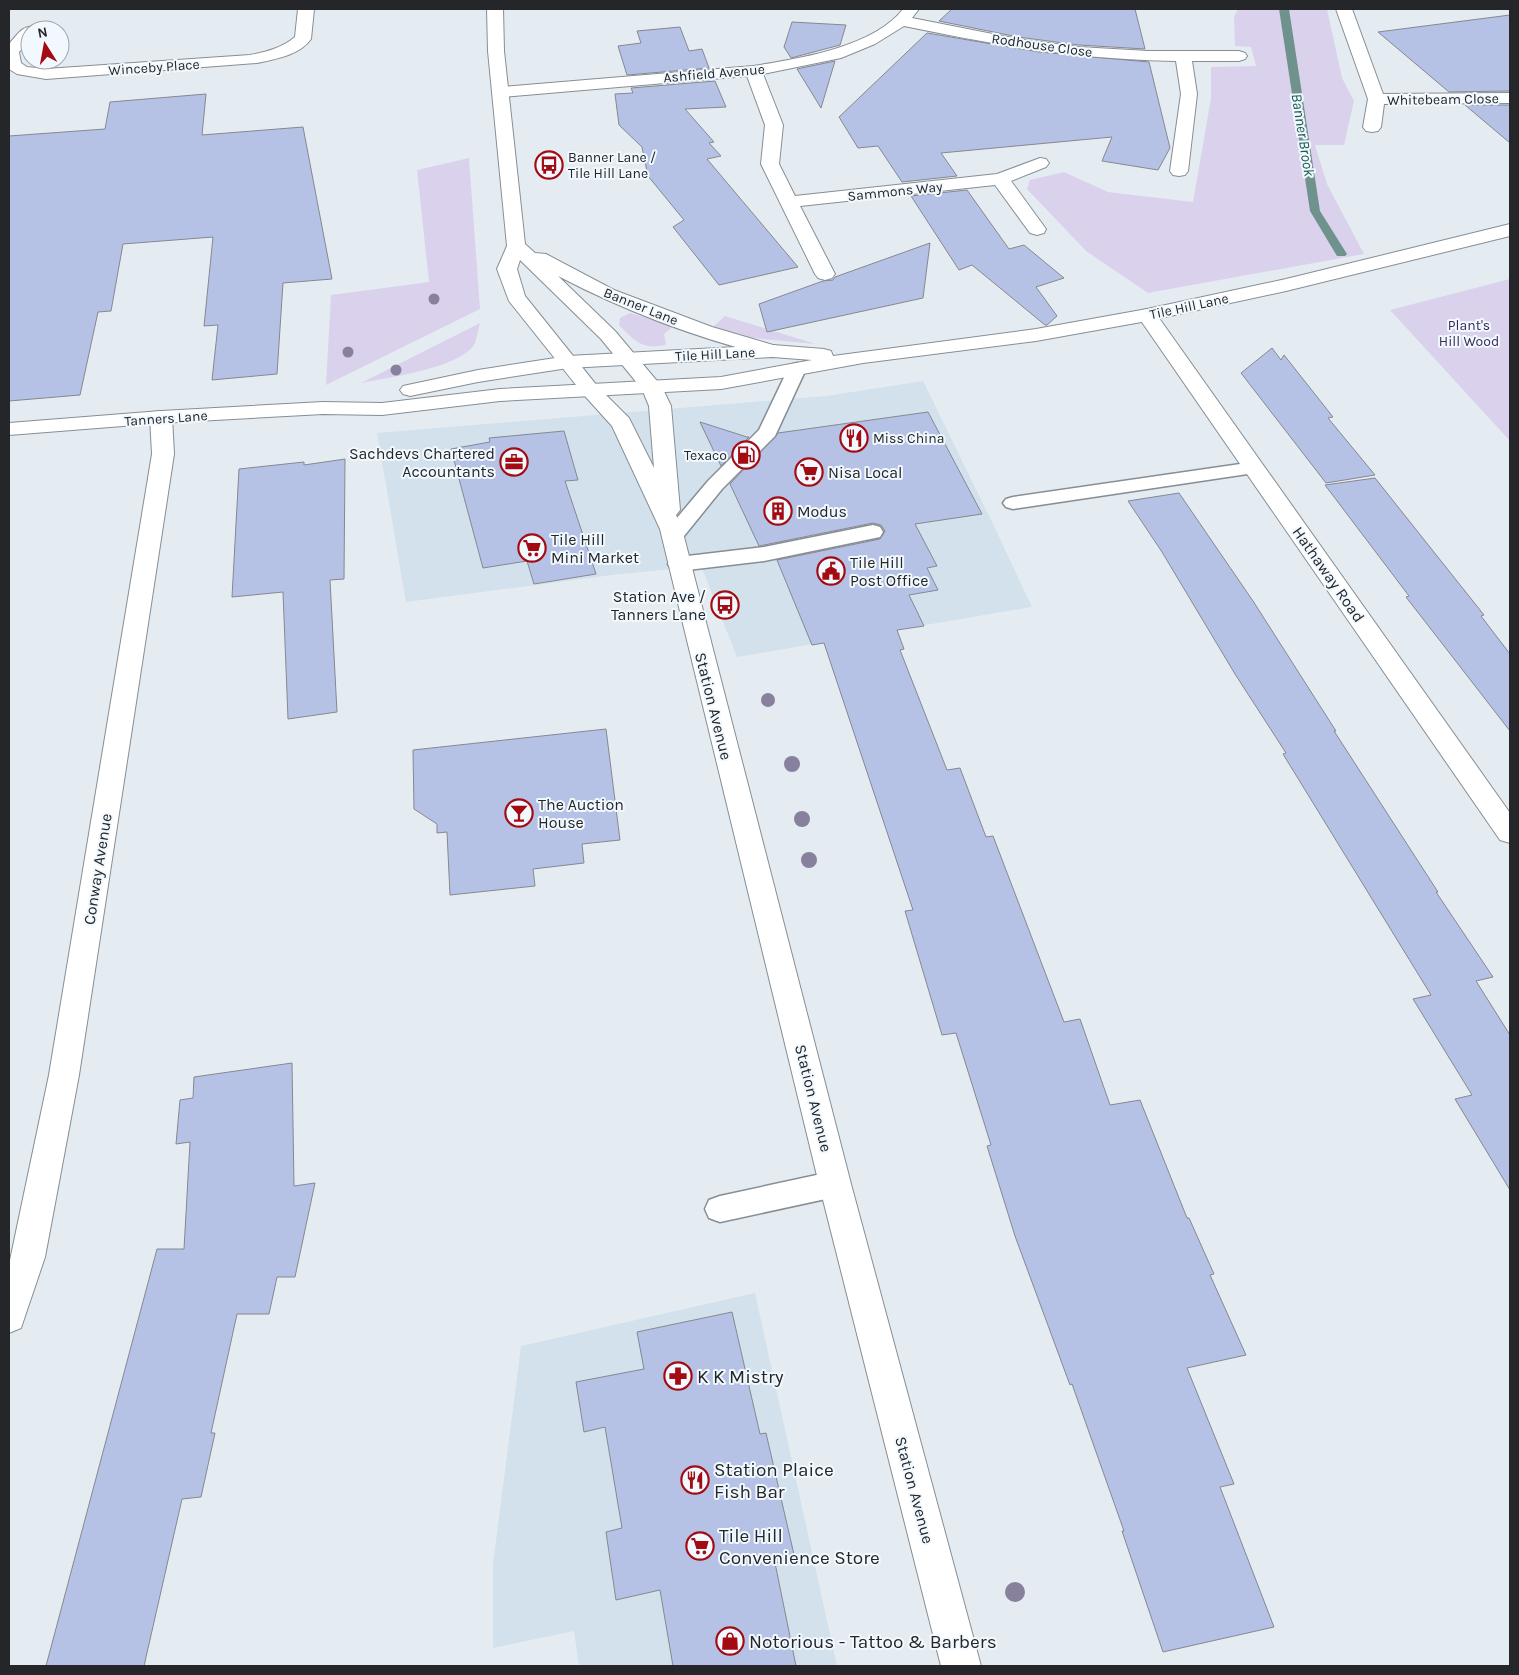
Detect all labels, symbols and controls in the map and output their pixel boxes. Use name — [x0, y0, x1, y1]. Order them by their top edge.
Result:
north arrow — [20, 20, 70, 70]
text: N — [36, 23, 49, 42]
street label: Rodhouse Close — [990, 30, 1093, 61]
street label: Winceby Place — [108, 56, 200, 79]
street label: Ashfield Avenue — [663, 61, 765, 86]
street label: Whitebeam Close — [1387, 90, 1499, 109]
water label: Banner Brook — [1288, 92, 1318, 178]
place label: Banner Lane / Tile Hill Lane — [568, 149, 656, 182]
bus stop icon: Banner Lane / Tile Hill Lane — [534, 150, 564, 180]
street label: Sammons Way — [847, 178, 944, 205]
street label: Banner Lane — [601, 284, 681, 329]
street label: Tile Hill Lane — [1148, 290, 1230, 323]
park label: Plant's Hill Wood — [1439, 317, 1499, 350]
street label: Tile Hill Lane — [675, 344, 756, 365]
street label: Tanners Lane — [124, 407, 208, 430]
restaurant icon: Miss China — [839, 423, 869, 453]
place label: Miss China — [873, 430, 944, 447]
fuel station icon: Texaco — [731, 440, 761, 470]
place label: Sachdevs Chartered Accountants — [349, 444, 495, 481]
office icon: Sachdevs Chartered Accountants — [499, 447, 529, 477]
place label: Texaco — [684, 447, 727, 464]
supermarket icon: Nisa Local — [794, 457, 824, 487]
place label: Nisa Local — [828, 463, 903, 482]
building icon: Modus — [763, 496, 793, 526]
place label: Modus — [797, 502, 847, 521]
street label: Hathaway Road — [1289, 523, 1369, 626]
place label: Tile Hill Mini Market — [551, 530, 639, 567]
supermarket icon: Tile Hill Mini Market — [517, 533, 547, 563]
place label: Tile Hill Post Office — [850, 553, 928, 590]
public building icon: Tile Hill Post Office — [816, 556, 846, 586]
place label: Station Ave / Tanners Lane — [611, 587, 706, 624]
bus stop icon: Station Ave / Tanners Lane — [710, 590, 740, 620]
street label: Station Avenue — [691, 650, 736, 762]
place label: The Auction House — [538, 795, 624, 832]
bar icon: The Auction House — [504, 798, 534, 828]
street label: Conway Avenue — [79, 812, 116, 926]
street label: Station Avenue — [791, 1042, 836, 1154]
pharmacy icon: K K Mistry — [663, 1361, 693, 1391]
place label: K K Mistry — [697, 1366, 784, 1388]
street label: Station Avenue — [891, 1434, 938, 1546]
place label: Station Plaice Fish Bar — [714, 1459, 834, 1503]
restaurant icon: Station Plaice Fish Bar — [680, 1465, 710, 1495]
place label: Tile Hill Convenience Store — [719, 1525, 880, 1569]
supermarket icon: Tile Hill Convenience Store — [685, 1531, 715, 1561]
shop icon: Notorious - Tattoo & Barbers — [715, 1626, 745, 1656]
place label: Notorious - Tattoo & Barbers — [749, 1631, 997, 1653]

